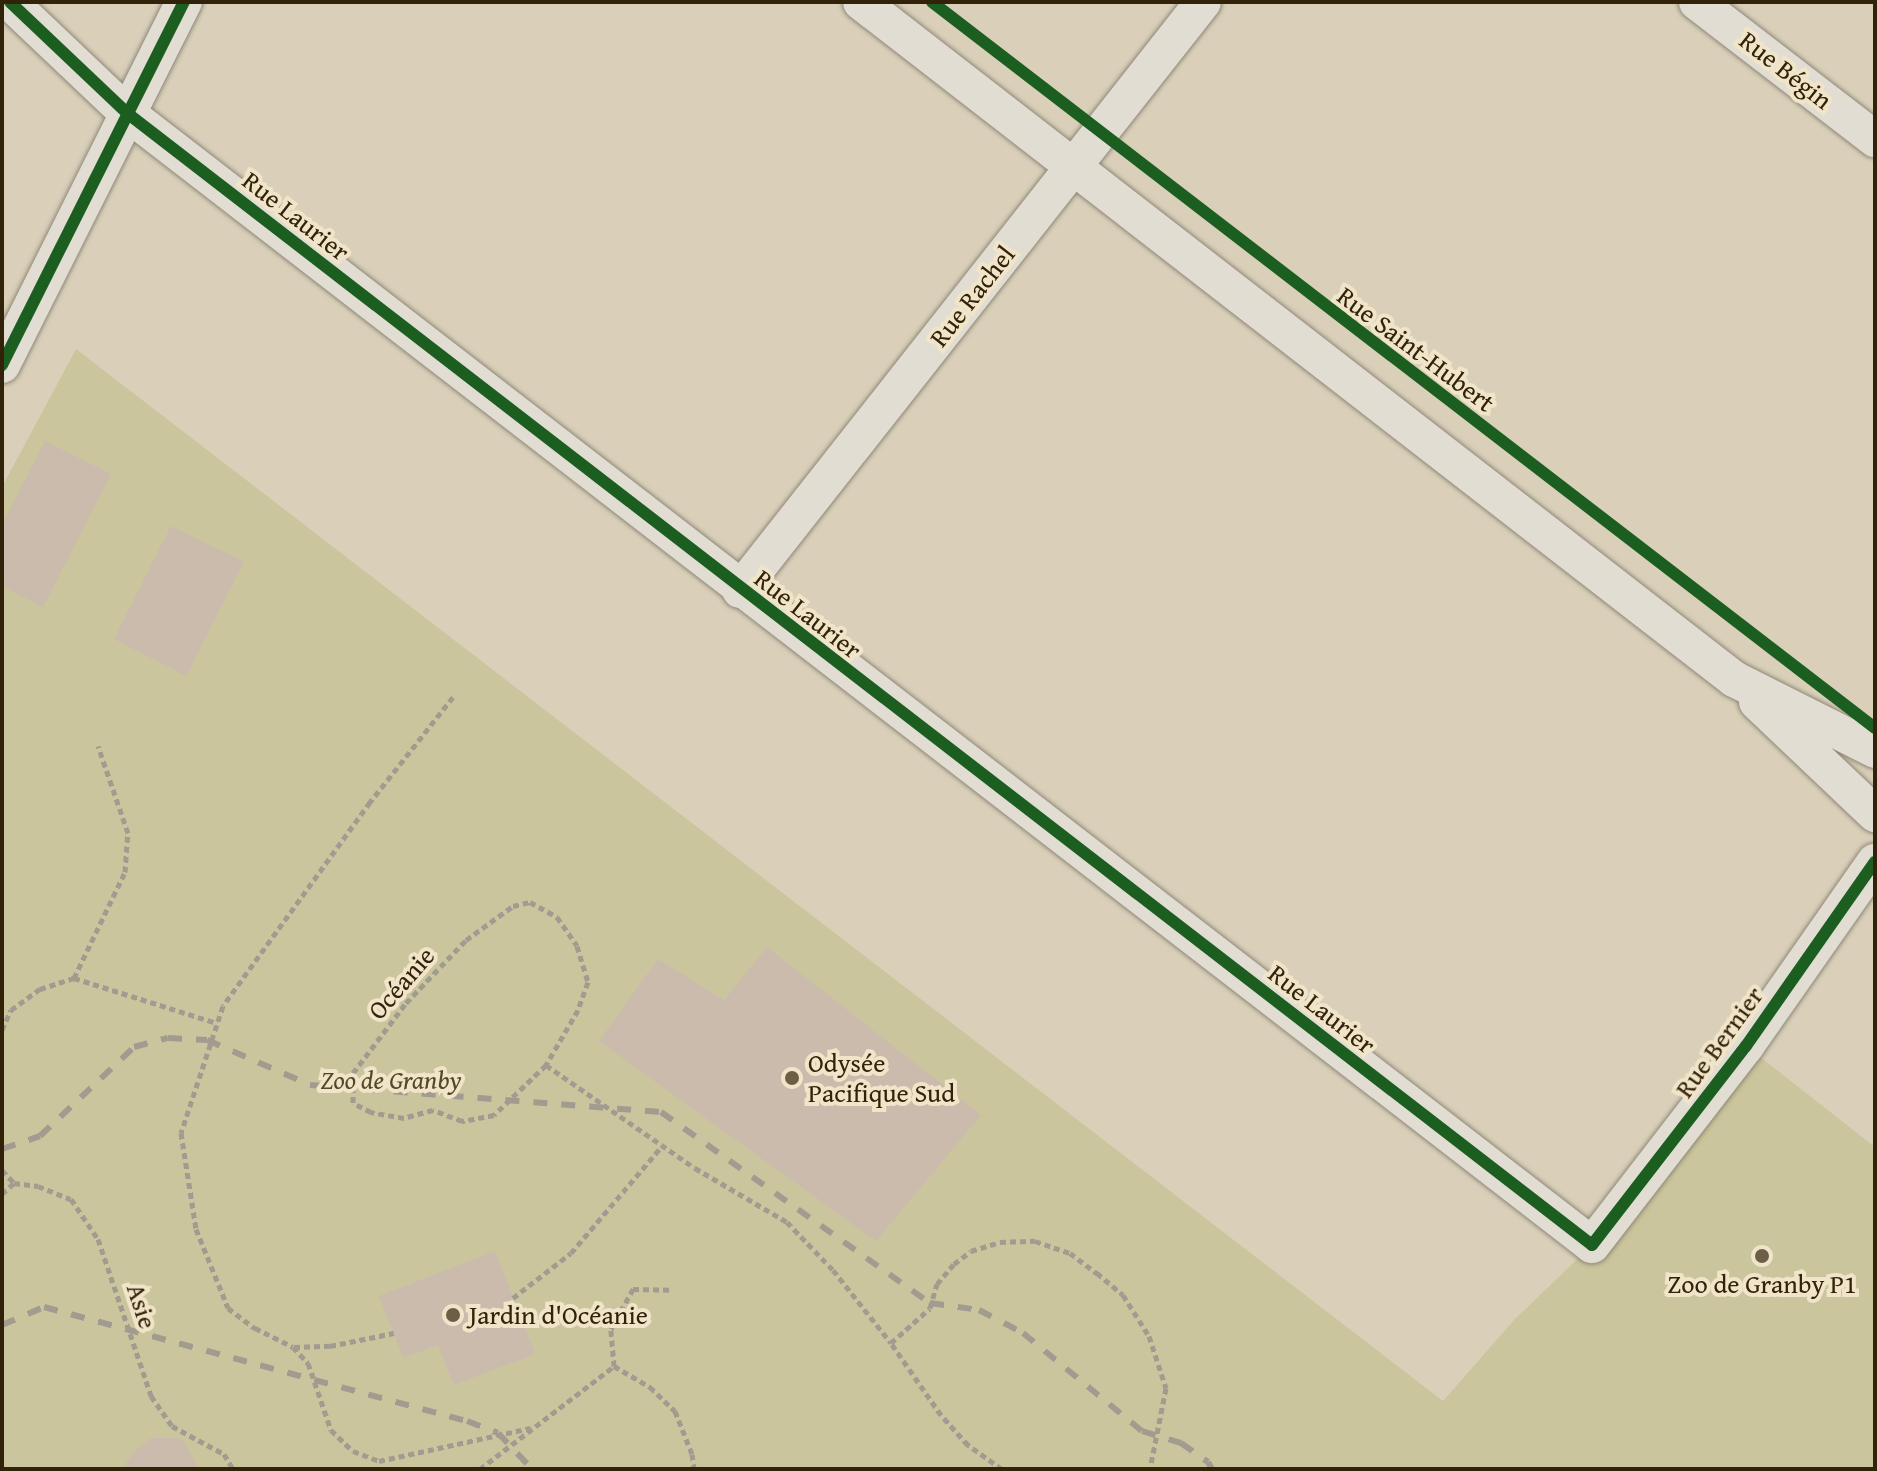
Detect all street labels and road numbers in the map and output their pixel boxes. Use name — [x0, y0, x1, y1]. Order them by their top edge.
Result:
street label: Rue Bégin — [1734, 24, 1838, 116]
street label: Rue Laurier — [236, 165, 356, 267]
street label: Rue Rachel — [923, 239, 1021, 353]
street label: Rue Saint-Hubert — [1331, 280, 1501, 418]
street label: Rue Laurier — [748, 563, 868, 665]
street label: Océanie — [361, 940, 441, 1026]
street label: Rue Laurier — [1262, 958, 1382, 1060]
street label: Rue Bernier — [1668, 980, 1770, 1104]
street label: Asie — [120, 1280, 164, 1332]

